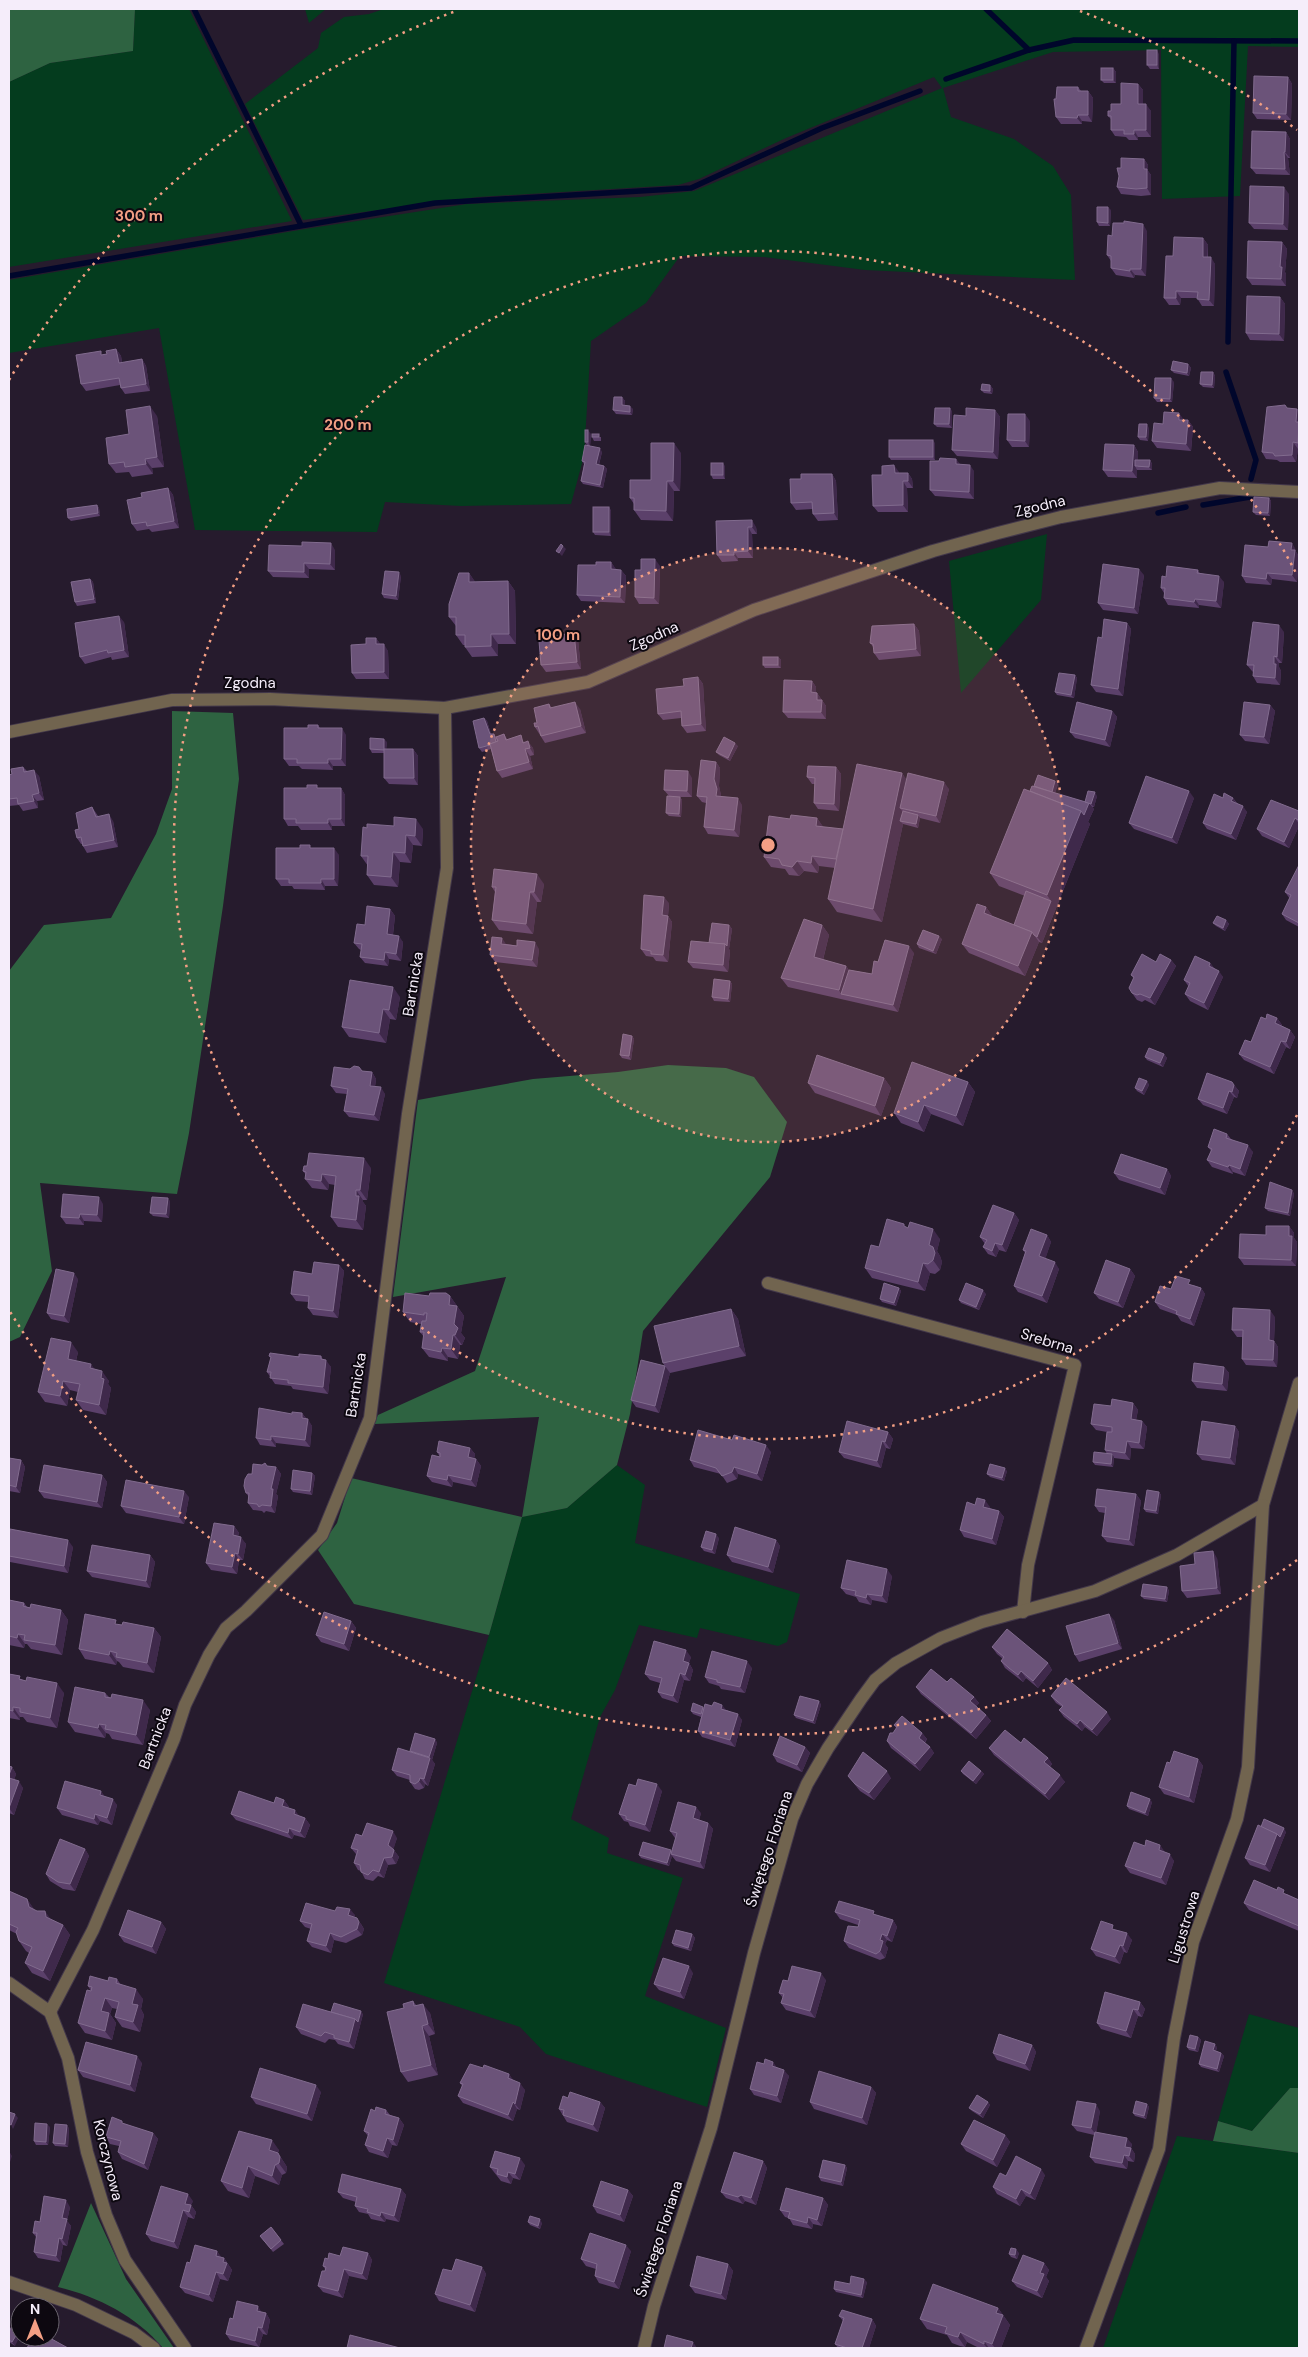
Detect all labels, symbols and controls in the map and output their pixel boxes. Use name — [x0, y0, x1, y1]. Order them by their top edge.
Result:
text: 300 m — [115, 206, 163, 226]
text: 200 m — [324, 415, 372, 435]
street label: Zgodna — [1013, 490, 1067, 522]
street label: Zgodna — [627, 616, 681, 656]
text: 100 m — [536, 625, 580, 645]
street label: Zgodna — [224, 673, 276, 693]
centre of rings — [759, 836, 777, 854]
street label: Bartnicka — [398, 950, 428, 1018]
street label: Srebrna — [1018, 1324, 1076, 1358]
street label: Bartnicka — [341, 1351, 371, 1419]
street label: Bartnicka — [134, 1704, 176, 1772]
street label: Świętego Floriana — [741, 1788, 797, 1910]
street label: Ligustrowa — [1164, 1888, 1204, 1966]
street label: Korczynowa — [88, 2117, 128, 2203]
street label: Świętego Floriana — [631, 2178, 687, 2300]
north arrow — [10, 2297, 60, 2347]
text: N — [30, 2300, 40, 2318]

